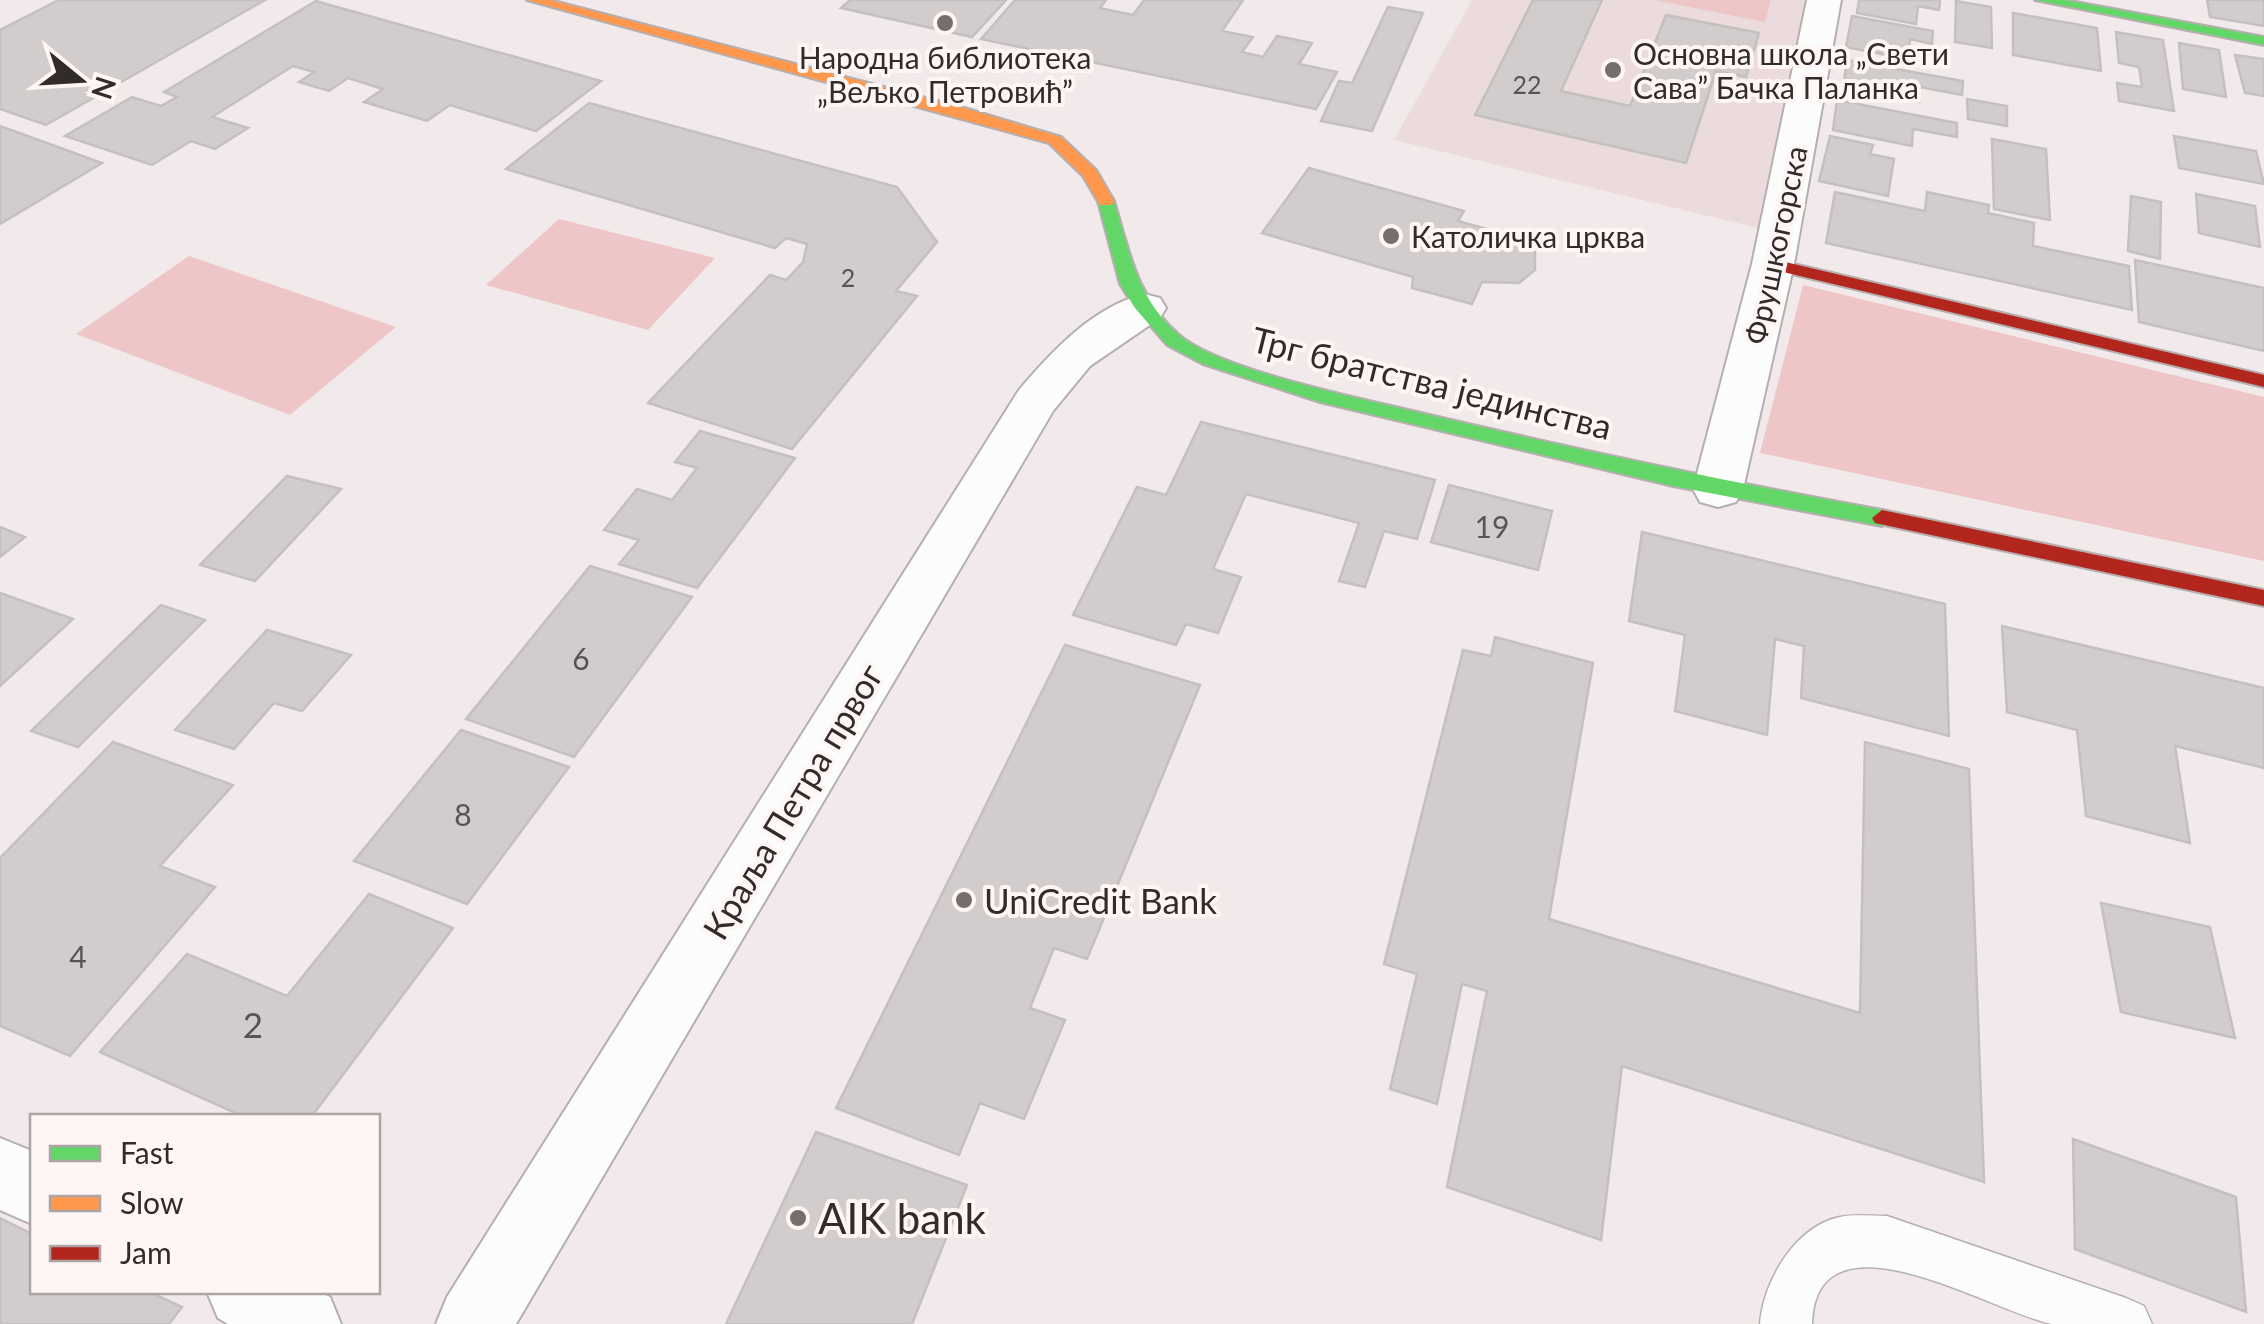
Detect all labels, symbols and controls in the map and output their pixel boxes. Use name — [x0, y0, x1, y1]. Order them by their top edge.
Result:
marker: Народна библиотека „Вељко Петровић” — [934, 12, 956, 34]
north arrow — [30, 30, 130, 130]
place label: Основна школа „Свети Сава” Бачка Паланка — [1633, 35, 1949, 105]
place label: Народна библиотека „Вељко Петровић” — [799, 39, 1091, 109]
marker: Основна школа „Свети Сава” Бачка Паланка — [1602, 59, 1624, 81]
house number: 22 — [1512, 69, 1542, 99]
text: N — [85, 73, 124, 104]
street label: Фрушкогорска — [1736, 142, 1814, 348]
place label: Католичка црква — [1411, 218, 1645, 254]
marker: Католичка црква — [1380, 225, 1402, 247]
house number: 2 — [841, 262, 855, 292]
street label: Трг братства јединства — [1248, 317, 1616, 447]
house number: 19 — [1475, 508, 1509, 544]
house number: 6 — [572, 640, 590, 676]
street label: Краља Петра првог — [693, 656, 891, 946]
house number: 8 — [454, 796, 472, 832]
place label: UniCredit Bank — [984, 879, 1217, 921]
marker: UniCredit Bank — [953, 889, 975, 911]
house number: 4 — [69, 938, 87, 974]
house number: 2 — [243, 1003, 263, 1045]
legend — [30, 1114, 380, 1294]
text: Fast — [120, 1134, 174, 1170]
text: Slow — [120, 1184, 184, 1220]
place label: AIK bank — [818, 1193, 987, 1243]
marker: AIK bank — [787, 1207, 809, 1229]
text: Jam — [120, 1234, 172, 1270]

